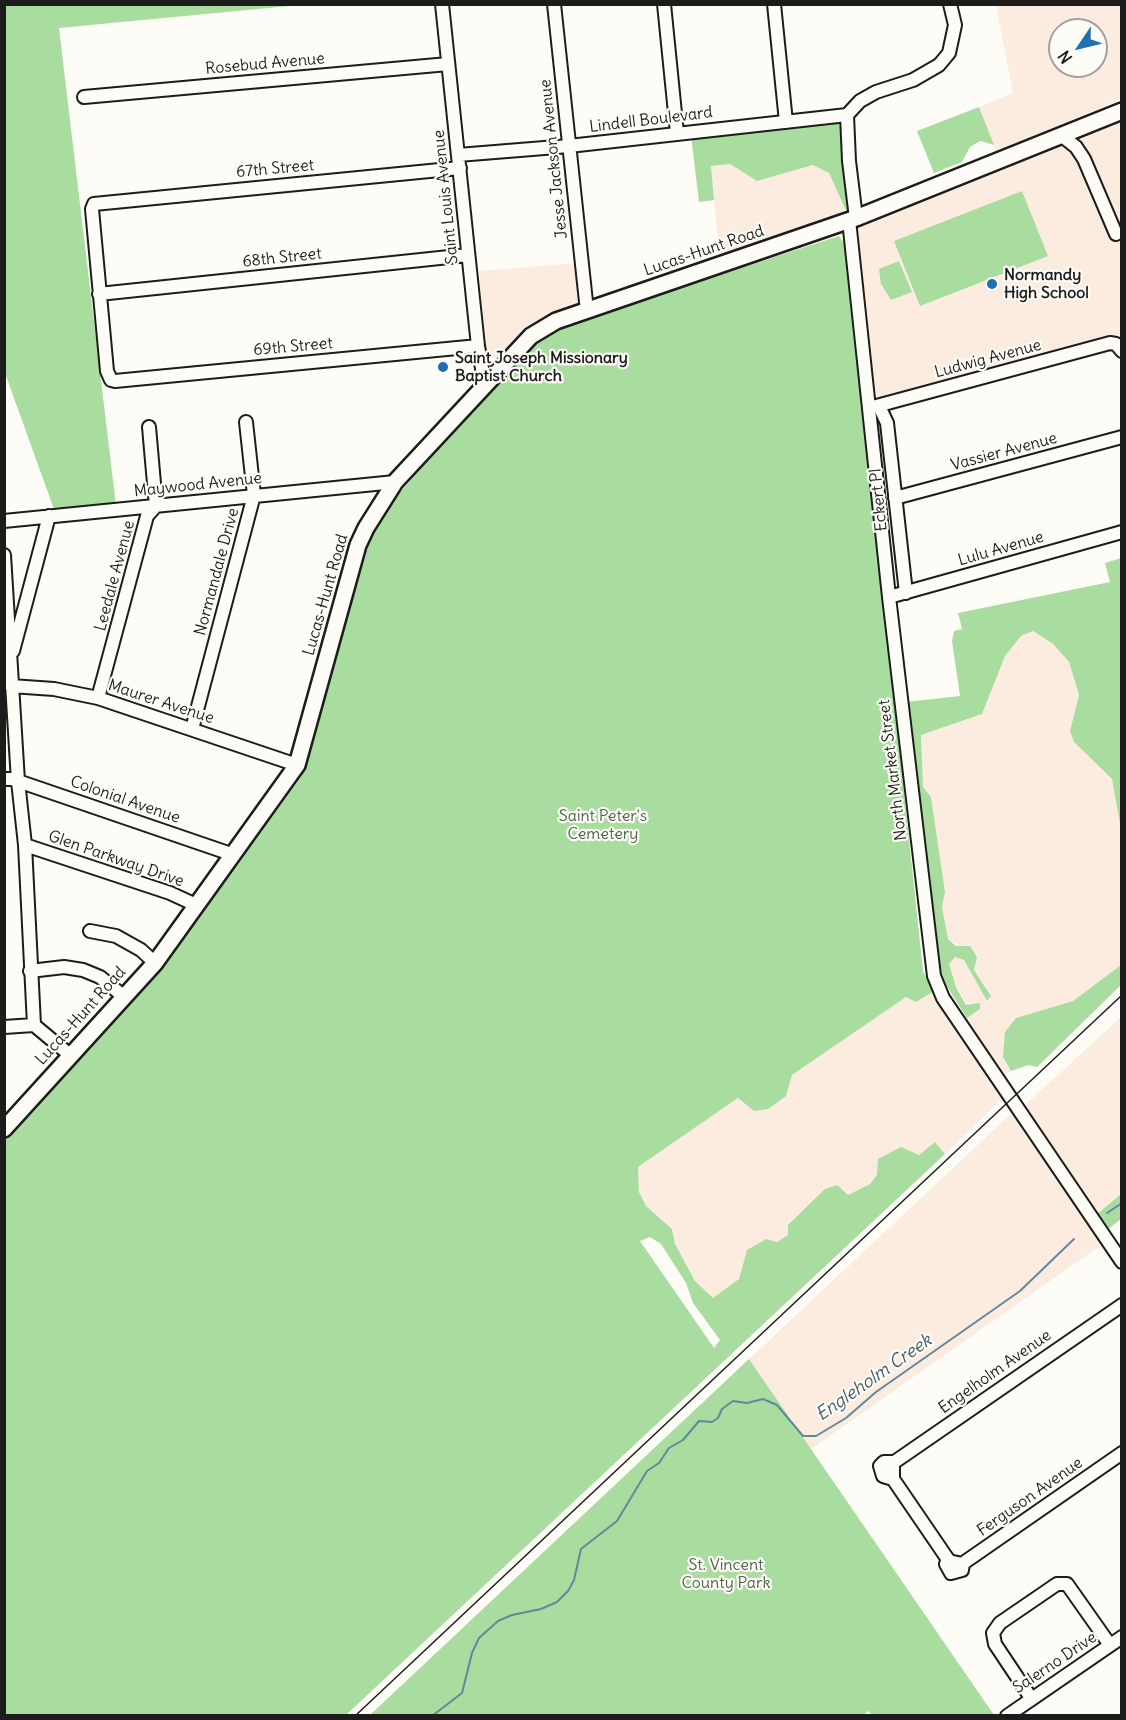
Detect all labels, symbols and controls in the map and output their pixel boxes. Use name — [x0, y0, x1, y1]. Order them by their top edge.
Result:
north arrow — [1048, 18, 1108, 78]
text: N — [1054, 47, 1076, 67]
street label: Rosebud Avenue — [204, 49, 326, 79]
street label: Jesse Jackson Avenue — [536, 78, 572, 240]
street label: Lindell Boulevard — [588, 103, 714, 137]
street label: Saint Louis Avenue — [429, 129, 463, 265]
street label: 67th Street — [235, 156, 315, 182]
street label: Lucas-Hunt Road — [642, 221, 766, 281]
street label: 68th Street — [241, 244, 323, 272]
place label: Normandy High School — [1004, 265, 1089, 303]
marker: Normandy High School — [985, 277, 999, 291]
street label: 69th Street — [253, 334, 333, 360]
street label: Ludwig Avenue — [933, 336, 1043, 382]
place label: Saint Joseph Missionary Baptist Church — [455, 348, 628, 386]
marker: Saint Joseph Missionary Baptist Church — [436, 360, 450, 374]
street label: Vassier Avenue — [949, 429, 1059, 475]
street label: Eckert Pl — [866, 468, 892, 532]
street label: Maywood Avenue — [133, 469, 263, 501]
street label: Normandale Drive — [191, 506, 243, 638]
street label: Leedale Avenue — [91, 519, 139, 633]
street label: Lulu Avenue — [956, 528, 1046, 570]
street label: Lucas-Hunt Road — [299, 532, 353, 658]
street label: Maurer Avenue — [106, 676, 216, 728]
street label: North Market Street — [875, 698, 911, 842]
street label: Colonial Avenue — [68, 772, 182, 828]
park label: Saint Peter's Cemetery — [559, 806, 647, 844]
street label: Glen Parkway Drive — [46, 827, 186, 891]
street label: Lucas-Hunt Road — [32, 963, 130, 1069]
street label: Engelholm Avenue — [935, 1326, 1055, 1418]
water label: Engleholm Creek — [812, 1330, 936, 1426]
street label: Ferguson Avenue — [974, 1453, 1086, 1541]
park label: St. Vincent County Park — [681, 1555, 771, 1593]
street label: Salerno Drive — [1010, 1628, 1100, 1698]

